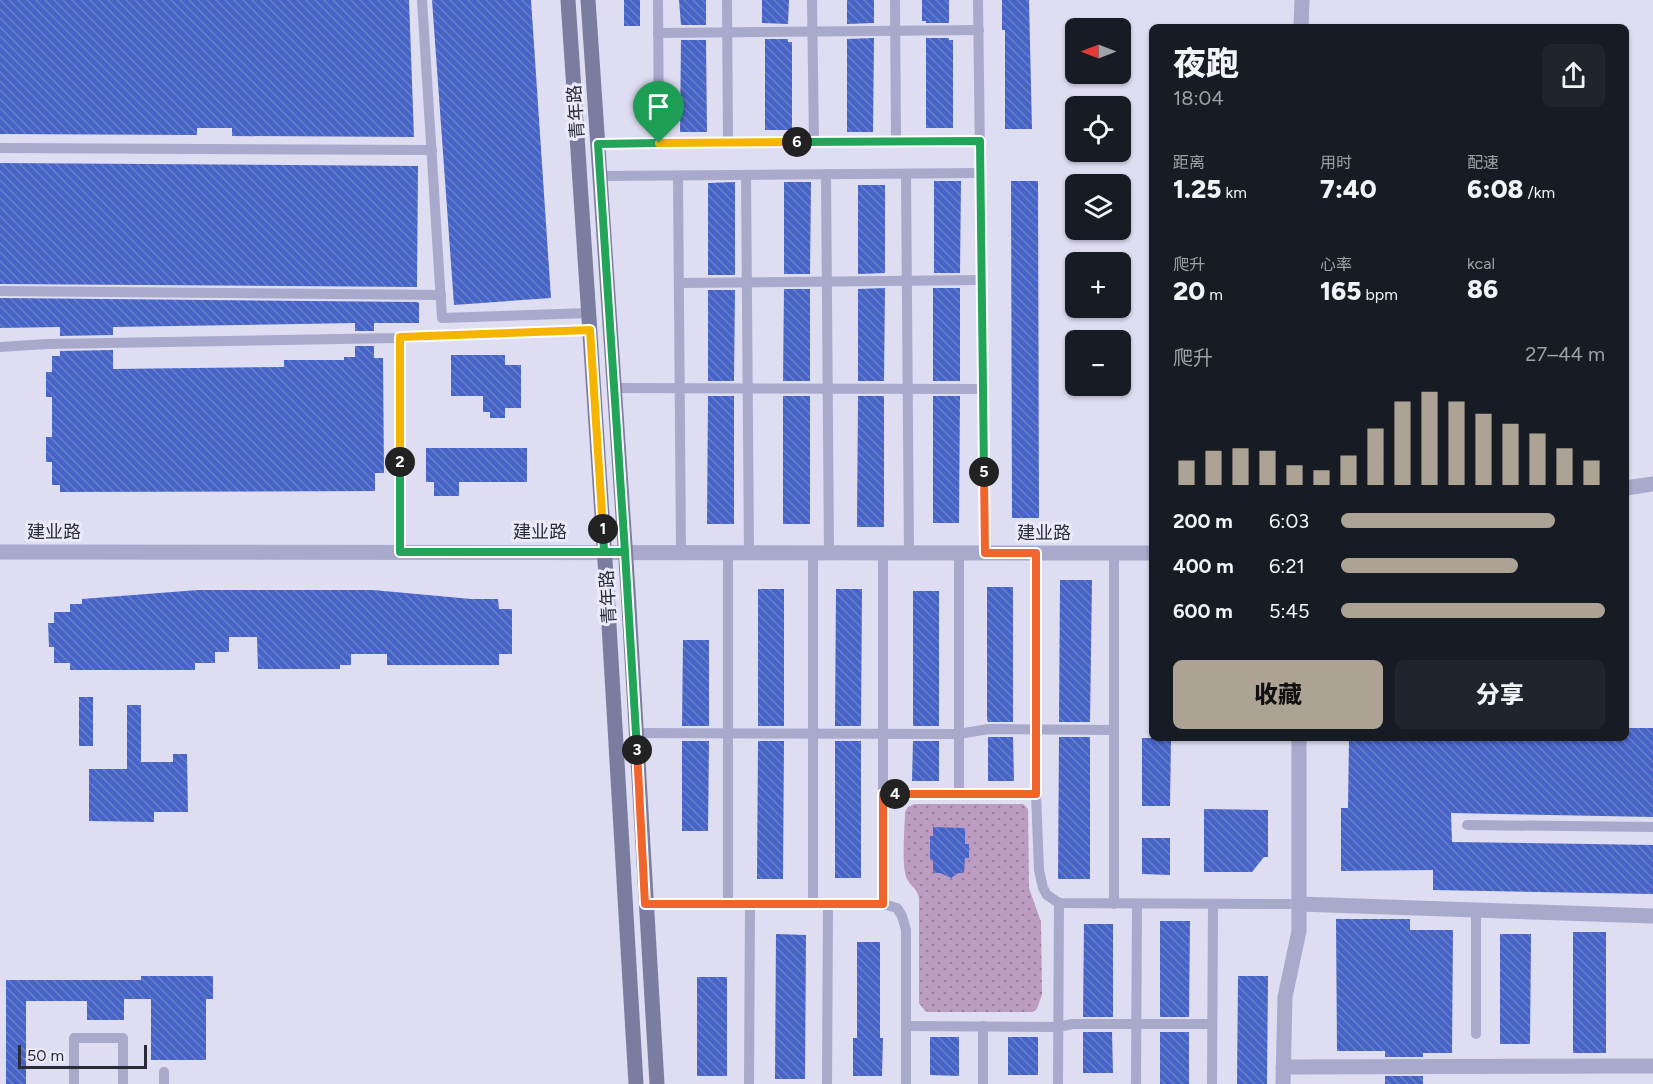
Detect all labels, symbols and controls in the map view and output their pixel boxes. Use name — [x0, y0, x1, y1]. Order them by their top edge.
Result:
north arrow — [1065, 18, 1131, 84]
map controls — [1065, 18, 1131, 396]
text: 夜跑 — [1173, 44, 1239, 83]
button: share — [1542, 44, 1605, 107]
pin — [633, 81, 684, 143]
street label: 青年路 — [563, 84, 589, 140]
text: 18:04 — [1173, 86, 1224, 110]
icon: arrive — [642, 90, 675, 123]
button: locate — [1065, 96, 1131, 162]
pin: 6 — [782, 127, 812, 157]
text: 6 — [792, 132, 802, 151]
text: 距离 — [1173, 153, 1205, 172]
text: 用时 — [1320, 153, 1352, 172]
text: 配速 — [1467, 153, 1499, 172]
text: 1.25 — [1173, 173, 1222, 205]
text: 7:40 — [1320, 173, 1377, 205]
text: 6:08 — [1467, 173, 1524, 205]
button: layers — [1065, 174, 1131, 240]
text: km — [1222, 183, 1247, 202]
text: /km — [1524, 183, 1555, 202]
button: + — [1065, 252, 1131, 318]
text: kcal — [1467, 254, 1495, 273]
text: 爬升 — [1173, 255, 1205, 274]
text: 心率 — [1320, 255, 1352, 274]
text: 86 — [1467, 273, 1498, 305]
text: 20 — [1173, 275, 1205, 307]
text: 165 — [1320, 275, 1362, 307]
text: m — [1205, 285, 1223, 304]
text: bpm — [1362, 285, 1398, 304]
button: − — [1065, 330, 1131, 396]
text: 27–44 m — [1525, 342, 1605, 366]
text: 爬升 — [1173, 346, 1213, 370]
pin: 2 — [385, 447, 415, 477]
text: 2 — [395, 452, 405, 471]
pin: 5 — [969, 457, 999, 487]
text: 5 — [979, 462, 989, 481]
text: 200 m — [1173, 509, 1233, 533]
text: 6:03 — [1269, 509, 1309, 533]
pin: 1 — [588, 514, 618, 544]
text: 1 — [600, 519, 606, 538]
street label: 建业路 — [27, 521, 81, 543]
street label: 建业路 — [513, 521, 567, 543]
street label: 建业路 — [1017, 522, 1071, 544]
text: 400 m — [1173, 554, 1234, 578]
text: 6:21 — [1269, 554, 1305, 578]
street label: 青年路 — [596, 569, 620, 625]
text: 600 m — [1173, 599, 1233, 623]
text: 5:45 — [1269, 599, 1309, 623]
button: 收藏 — [1173, 660, 1383, 729]
button: 分享 — [1395, 660, 1605, 729]
pin: 3 — [622, 735, 652, 765]
text: 3 — [633, 740, 641, 759]
pin: 4 — [880, 779, 910, 809]
text: 4 — [890, 784, 900, 803]
scale bar — [18, 1042, 147, 1070]
text: 50 m — [27, 1046, 64, 1065]

